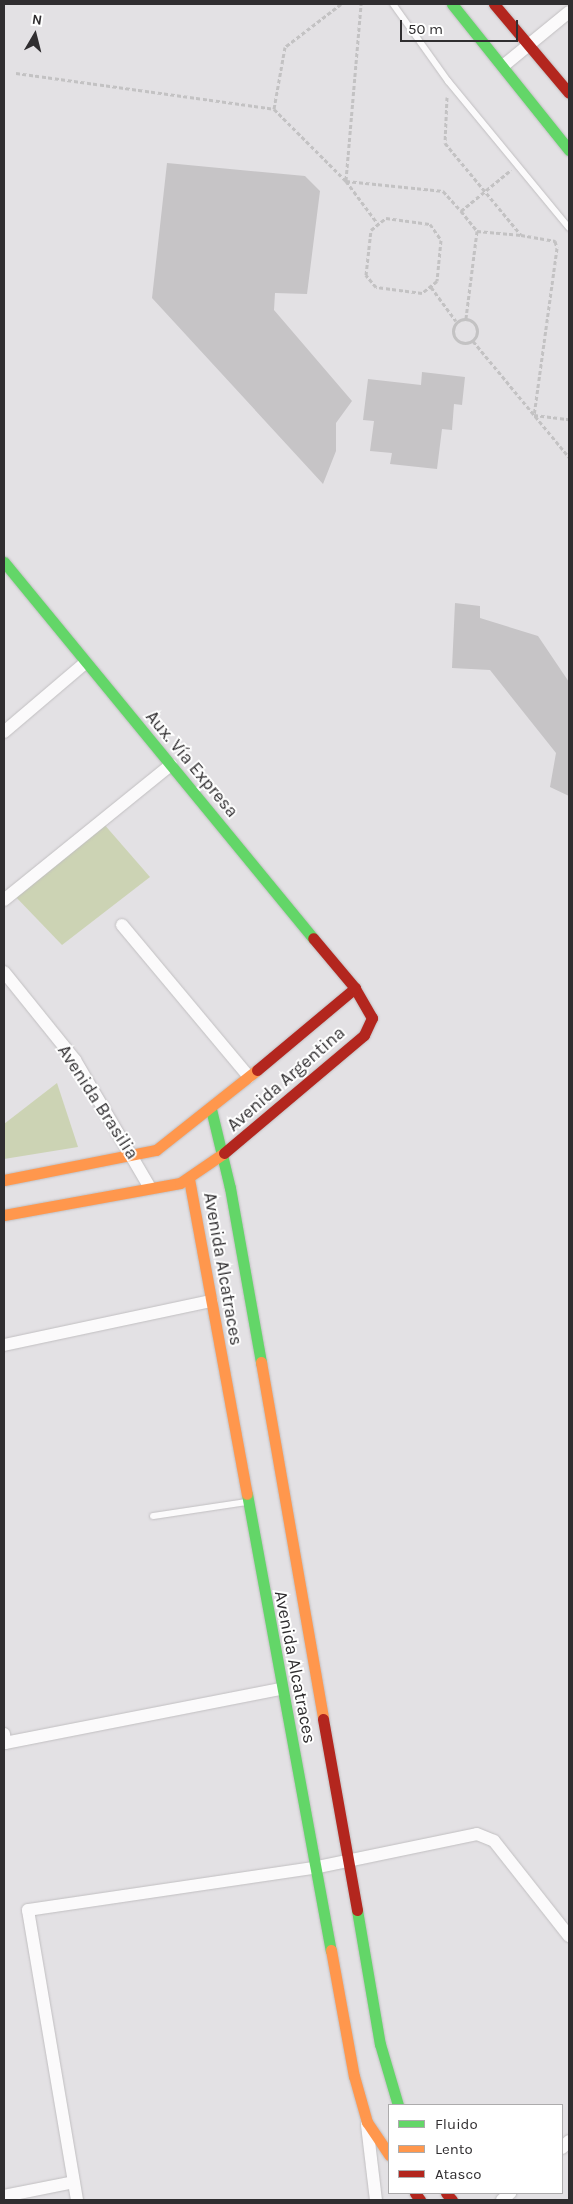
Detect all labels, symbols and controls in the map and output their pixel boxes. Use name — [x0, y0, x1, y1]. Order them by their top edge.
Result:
north arrow — [10, 10, 60, 60]
scale bar — [403, 10, 520, 42]
text: N — [31, 11, 43, 29]
text: 50 m — [408, 20, 443, 38]
street label: Aux. Vía Expresa — [141, 706, 243, 822]
street label: Avenida Argentina — [223, 1022, 349, 1136]
street label: Avenida Brasilia — [53, 1041, 143, 1163]
street label: Avenida Alcatraces — [199, 1191, 247, 1347]
street label: Avenida Alcatraces — [270, 1589, 320, 1745]
legend — [388, 2104, 563, 2194]
text: Fluido — [435, 2115, 478, 2133]
text: Lento — [435, 2140, 473, 2158]
text: Atasco — [435, 2165, 481, 2183]

